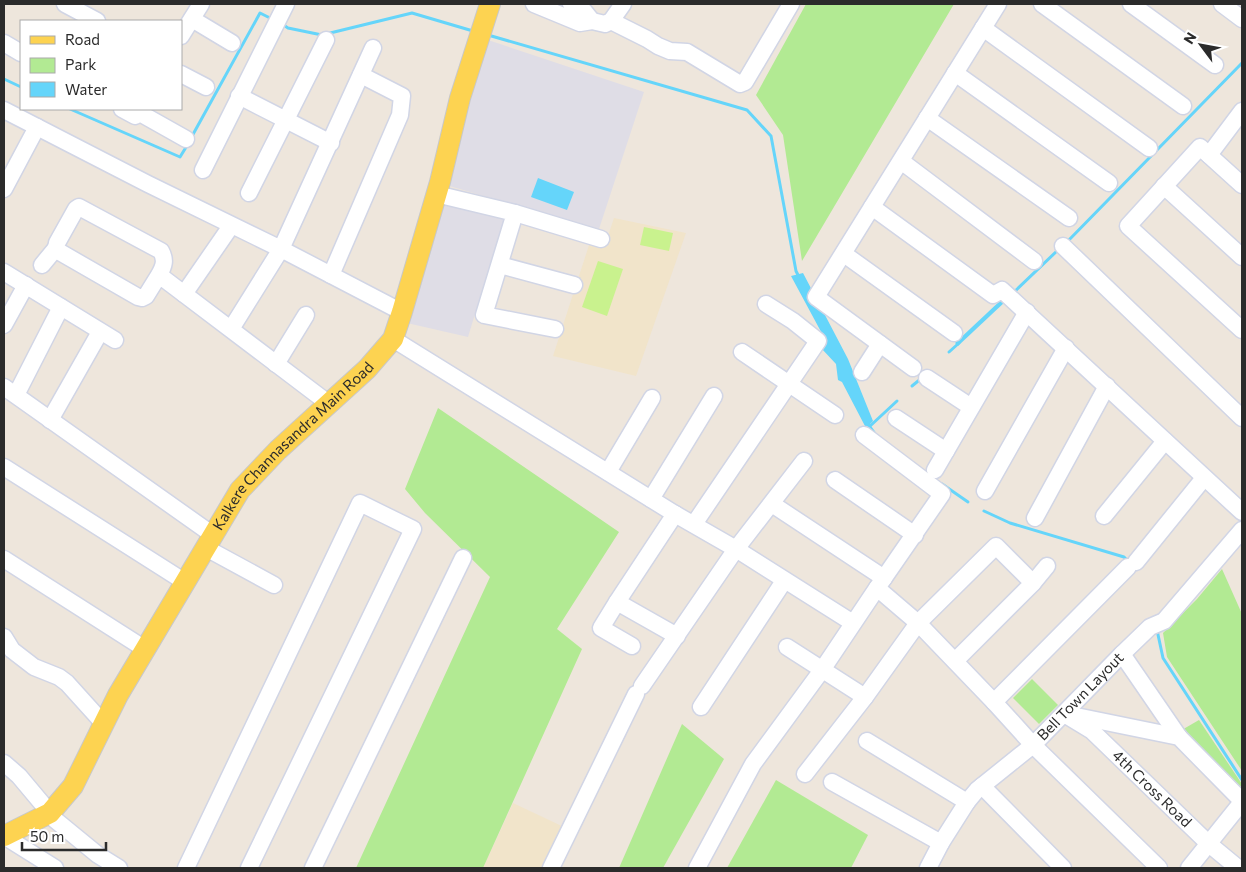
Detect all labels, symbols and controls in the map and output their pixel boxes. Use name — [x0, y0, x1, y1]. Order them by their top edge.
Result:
legend — [20, 20, 182, 110]
north arrow — [1176, 20, 1226, 70]
text: N — [1180, 29, 1200, 47]
text: Road — [65, 30, 100, 48]
text: Park — [65, 55, 96, 73]
text: Water — [65, 80, 107, 98]
street label: Kalkere Channasandra Main Road — [208, 358, 377, 533]
street label: Bell Town Layout — [1033, 648, 1127, 744]
street label: 4th Cross Road — [1109, 746, 1196, 830]
scale bar — [22, 820, 106, 852]
text: 50 m — [30, 827, 64, 845]

